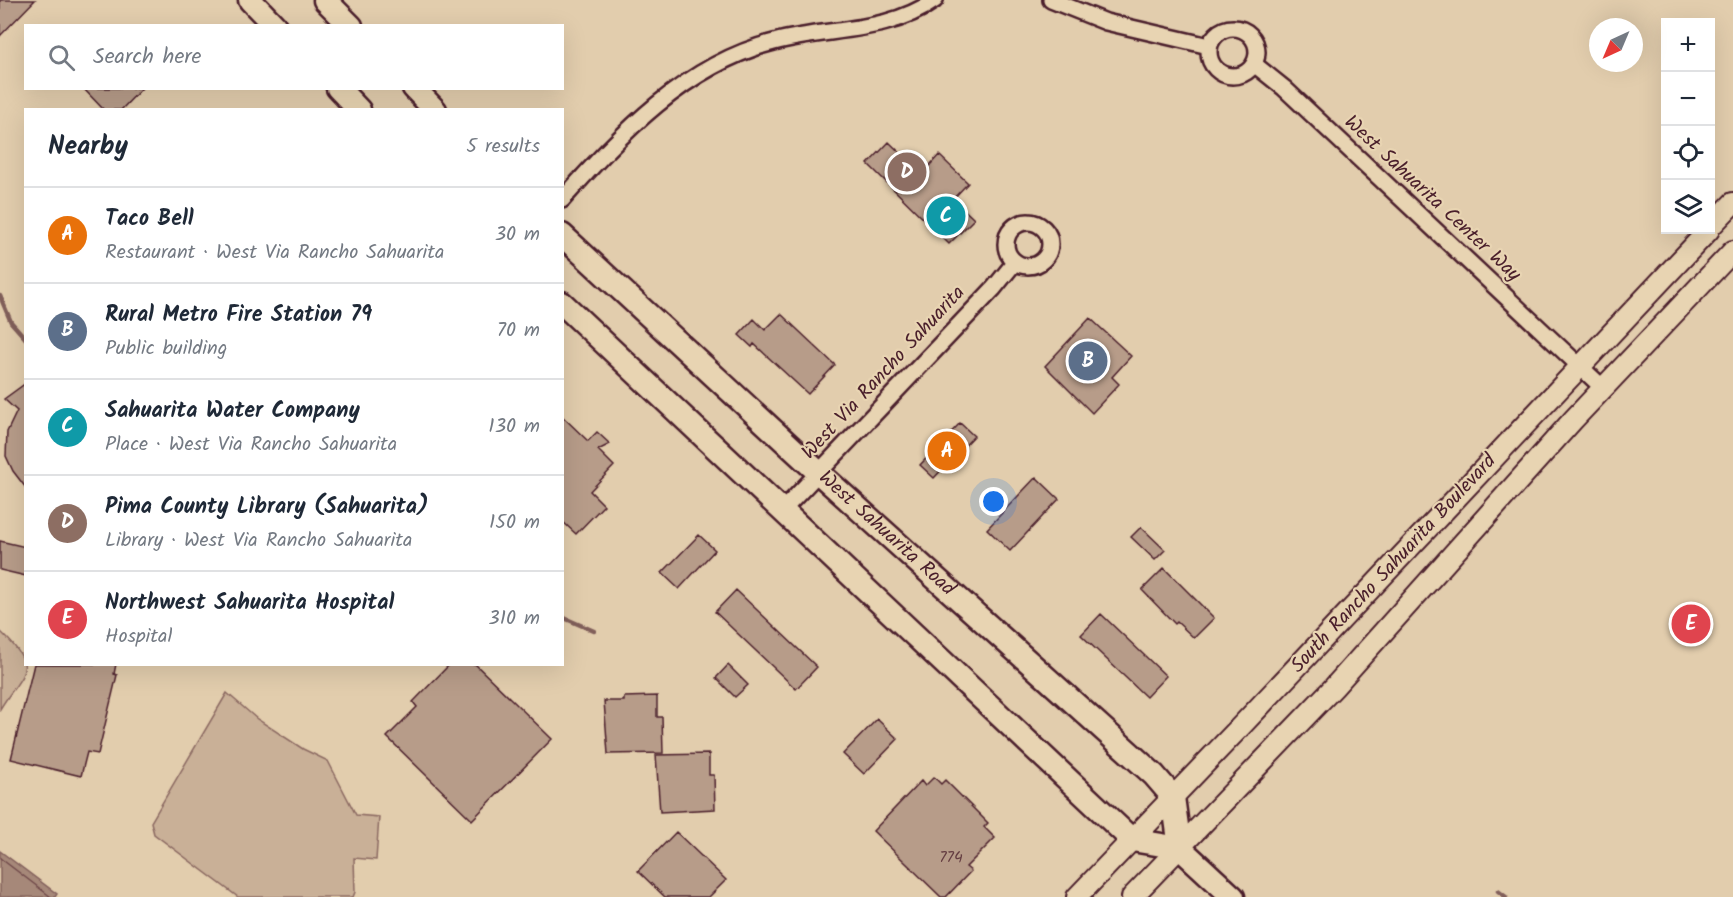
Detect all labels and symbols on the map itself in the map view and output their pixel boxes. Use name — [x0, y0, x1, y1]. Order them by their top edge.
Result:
north arrow — [1589, 18, 1643, 72]
street label: West Sahuarita Center Way — [1336, 108, 1528, 290]
pin: D — [888, 150, 926, 195]
pin: C — [926, 194, 966, 238]
street label: West Via Rancho Sahuarita — [794, 279, 974, 467]
pin: B — [1068, 338, 1108, 384]
pin: A — [928, 428, 966, 474]
street label: South Rancho Sahuarita Boulevard — [1283, 446, 1505, 681]
street label: West Sahuarita Road — [811, 463, 963, 605]
your location — [979, 487, 1008, 516]
pin: E — [1672, 602, 1710, 646]
house number: 774 — [939, 845, 963, 870]

